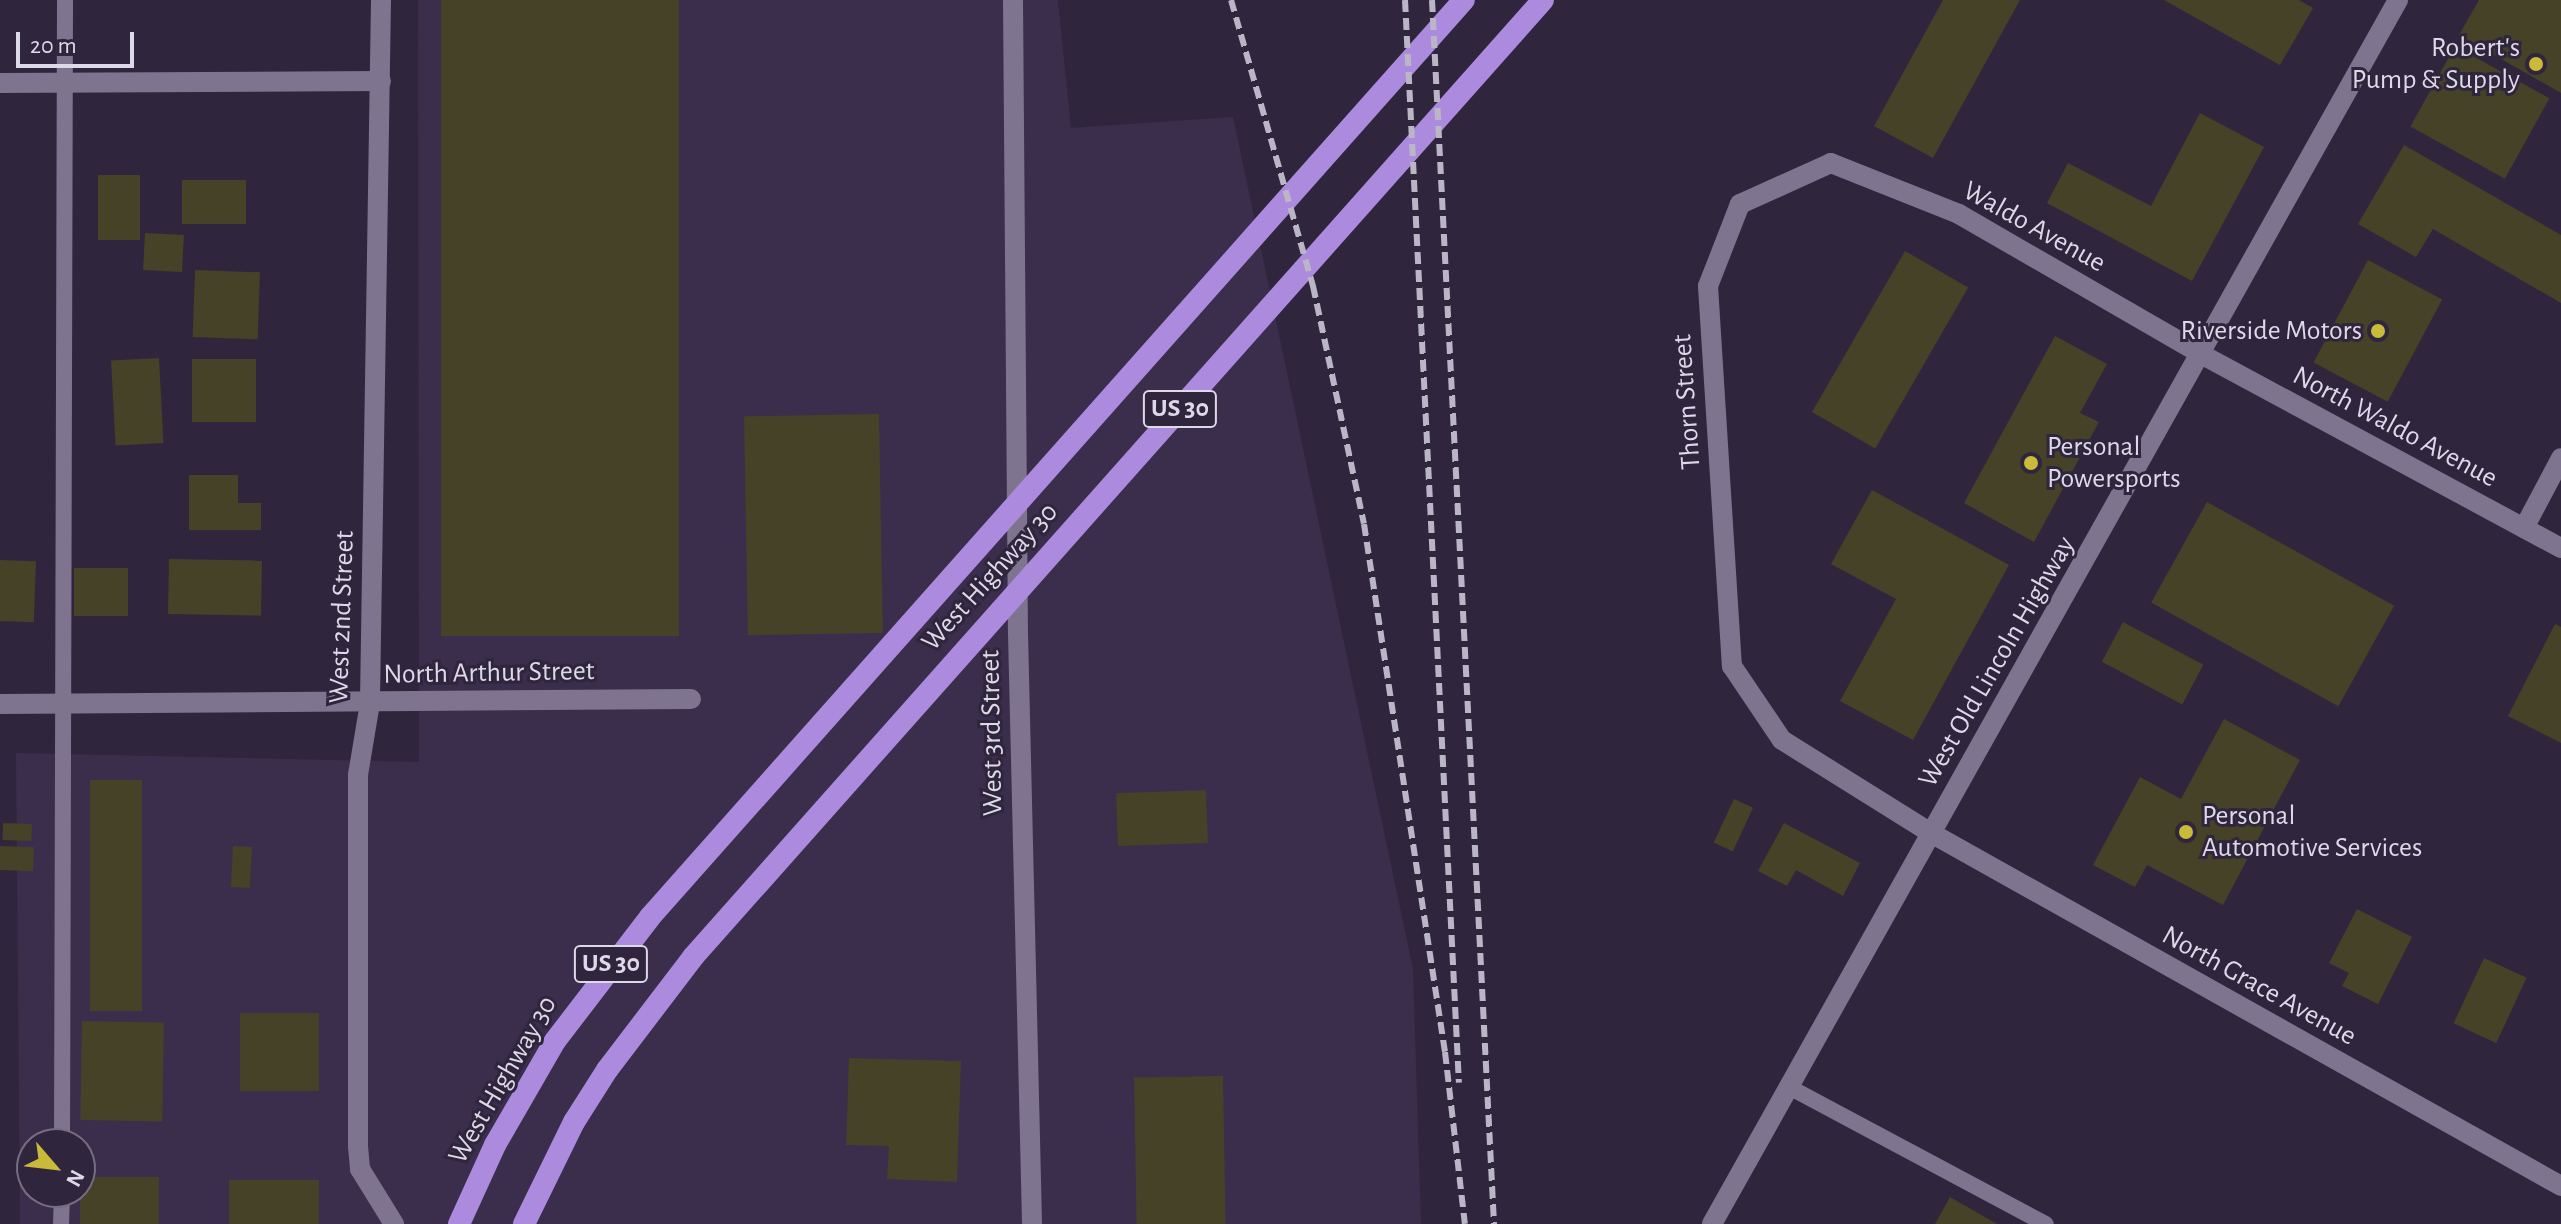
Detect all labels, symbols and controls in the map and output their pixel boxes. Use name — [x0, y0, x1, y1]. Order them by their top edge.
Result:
scale bar — [20, 16, 138, 66]
place label: Robert's Pump & Supply — [2352, 31, 2520, 97]
text: 20 m — [30, 34, 77, 58]
marker: Robert's Pump & Supply — [2527, 55, 2545, 73]
street label: Waldo Avenue — [1957, 174, 2111, 280]
place label: Riverside Motors — [2180, 314, 2362, 348]
marker: Riverside Motors — [2369, 322, 2387, 340]
street label: Thorn Street — [1666, 333, 1708, 471]
street label: North Waldo Avenue — [2287, 359, 2503, 495]
road number: US 30 — [1142, 387, 1218, 431]
place label: Personal Powersports — [2047, 430, 2181, 496]
marker: Personal Powersports — [2022, 454, 2040, 472]
street label: West Highway 30 — [915, 496, 1065, 658]
street label: West 2nd Street — [322, 530, 362, 704]
street label: West Old Lincoln Highway — [1911, 530, 2083, 794]
street label: West 3rd Street — [974, 650, 1010, 816]
street label: North Arthur Street — [383, 654, 595, 692]
place label: Personal Automotive Services — [2202, 799, 2422, 865]
marker: Personal Automotive Services — [2177, 823, 2195, 841]
street label: North Grace Avenue — [2156, 919, 2362, 1053]
road number: US 30 — [573, 942, 649, 986]
street label: West Highway 30 — [441, 990, 565, 1170]
north arrow — [16, 1128, 96, 1208]
text: N — [62, 1166, 89, 1190]

